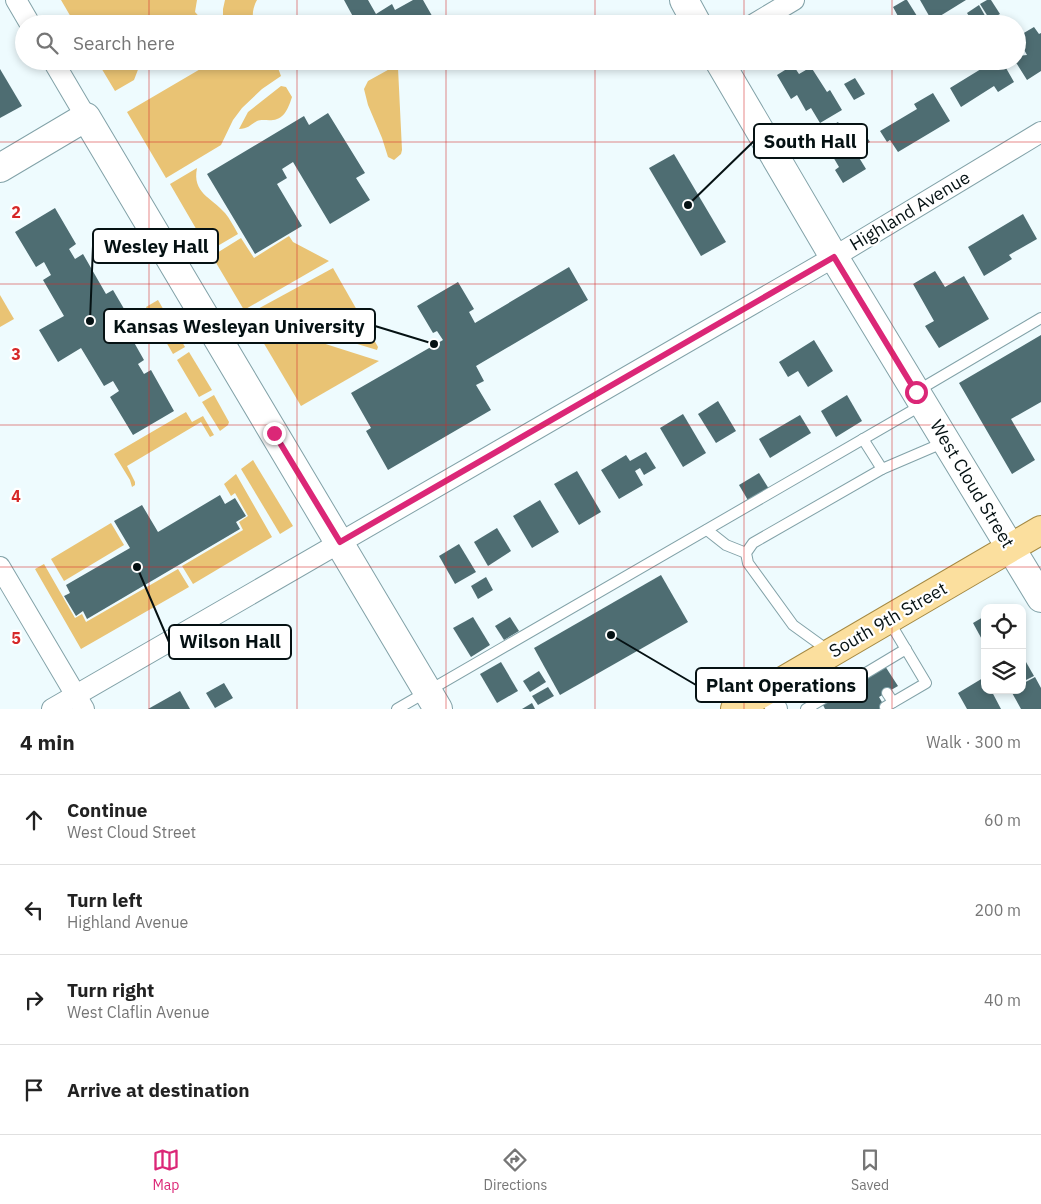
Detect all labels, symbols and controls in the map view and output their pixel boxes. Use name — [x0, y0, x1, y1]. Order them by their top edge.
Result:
search box — [15, 15, 1026, 70]
icon: search — [33, 29, 61, 57]
text: Search here — [73, 31, 175, 55]
callout: South Hall — [754, 124, 867, 158]
text: South Hall — [764, 129, 857, 153]
street label: Highland Avenue — [845, 166, 974, 256]
text: 2 — [11, 202, 21, 222]
callout: Wesley Hall — [93, 229, 218, 263]
text: Wesley Hall — [103, 234, 209, 258]
callout: Kansas Wesleyan University — [104, 309, 375, 343]
text: Kansas Wesleyan University — [113, 314, 366, 338]
text: 3 — [11, 344, 21, 364]
route start — [905, 381, 928, 404]
street label: West Cloud Street — [925, 416, 1020, 552]
route end — [263, 422, 286, 445]
text: 4 — [11, 486, 21, 506]
street label: South 9th Street — [825, 576, 951, 663]
map controls — [981, 604, 1026, 694]
button: locate — [981, 604, 1026, 649]
callout: Wilson Hall — [169, 625, 291, 659]
text: 5 — [11, 628, 21, 648]
text: Wilson Hall — [179, 629, 281, 653]
button: layers — [981, 649, 1026, 694]
callout: Plant Operations — [696, 668, 867, 702]
text: Plant Operations — [706, 673, 856, 697]
text: 4 min — [20, 728, 75, 756]
text: Walk · 300 m — [926, 732, 1021, 752]
text: Continue — [67, 798, 147, 822]
icon: ahead — [20, 806, 48, 834]
text: 60 m — [984, 810, 1021, 830]
text: West Cloud Street — [67, 822, 196, 842]
text: Turn left — [67, 888, 143, 912]
icon: left — [20, 896, 48, 924]
text: 200 m — [974, 900, 1021, 920]
text: Highland Avenue — [67, 912, 188, 932]
text: Turn right — [67, 978, 154, 1002]
icon: right — [20, 986, 48, 1014]
text: 40 m — [984, 990, 1021, 1010]
text: West Claflin Avenue — [67, 1002, 210, 1022]
icon: arrive — [20, 1076, 48, 1104]
text: Arrive at destination — [67, 1078, 250, 1102]
tab: Map — [152, 1146, 180, 1194]
tab: Directions — [484, 1146, 547, 1194]
tab: Saved — [851, 1146, 889, 1194]

